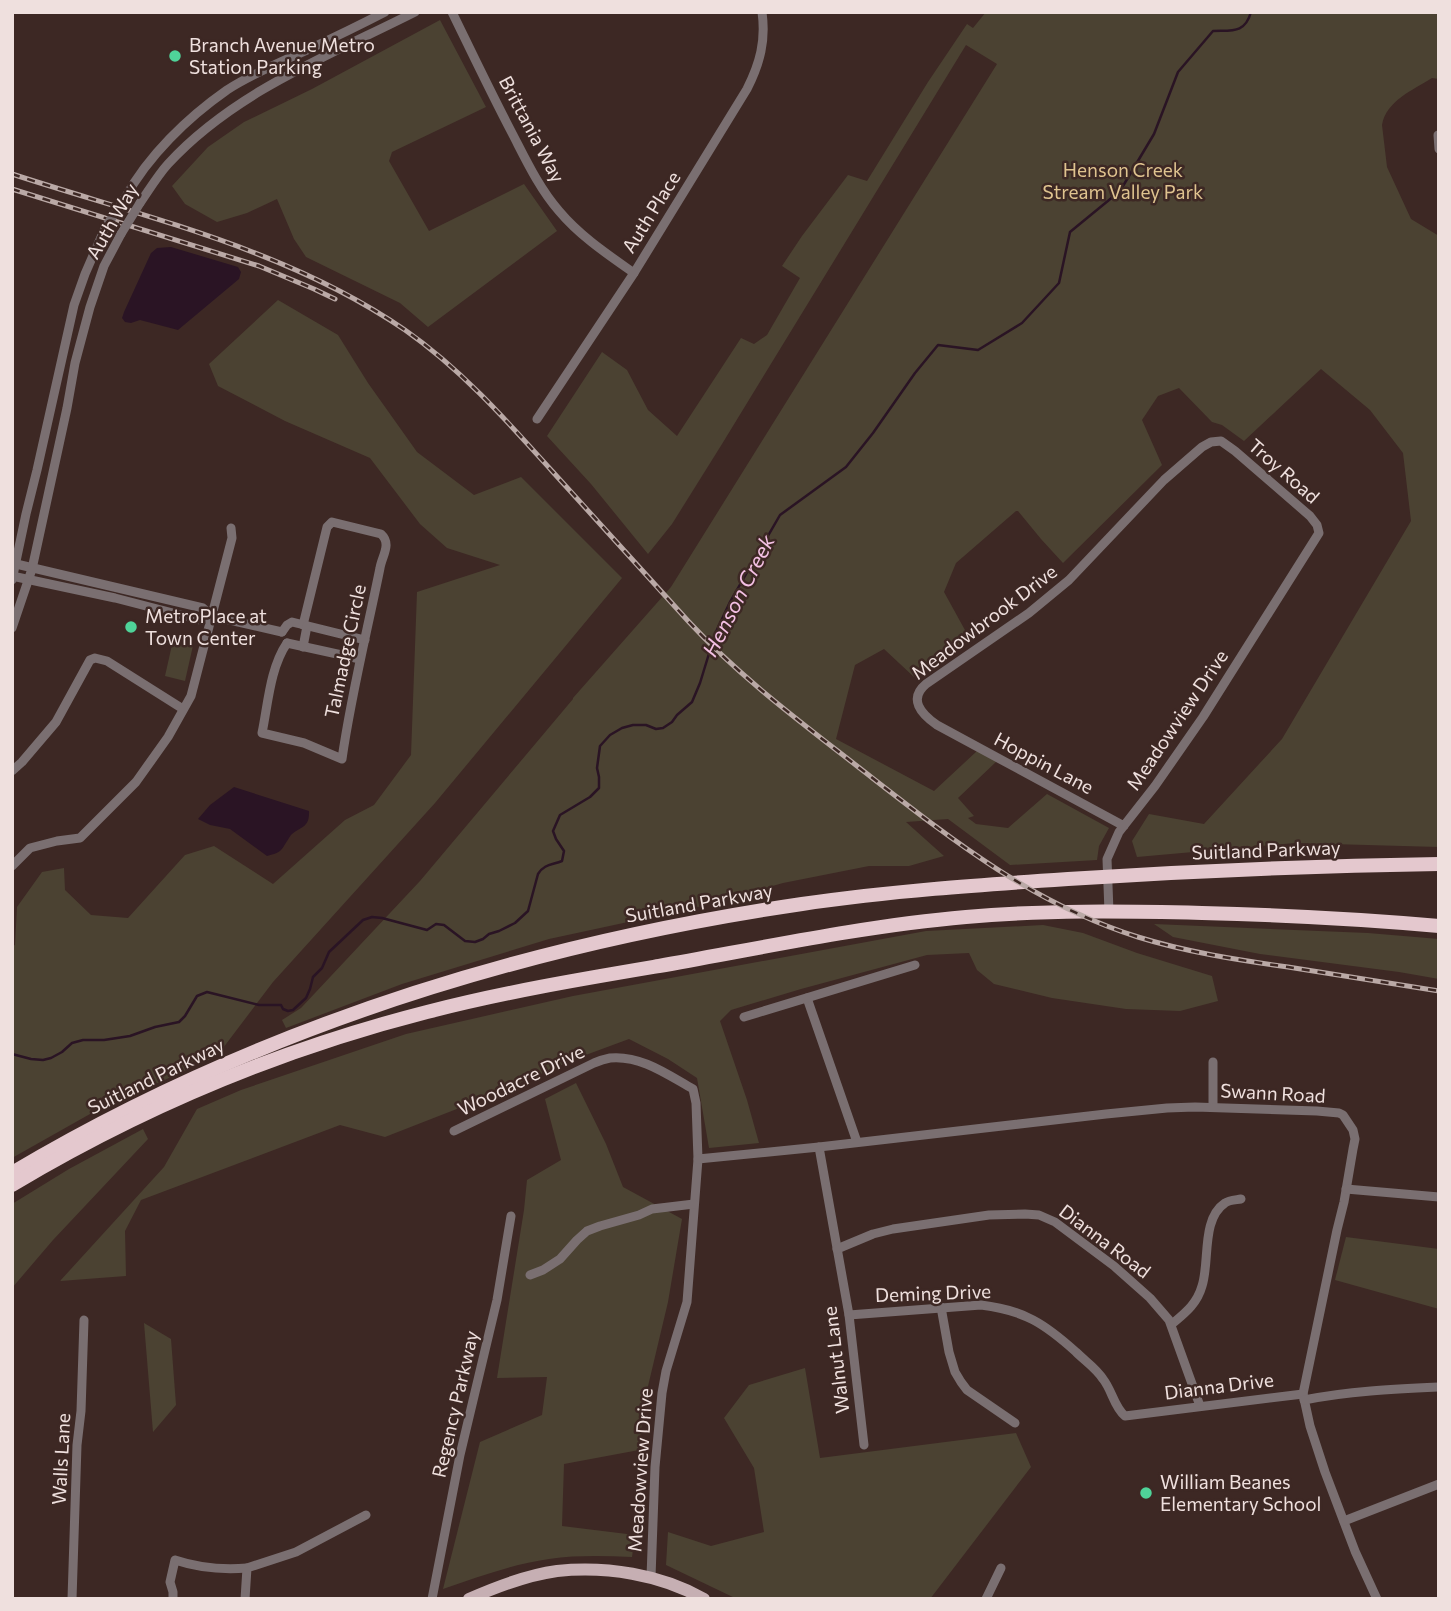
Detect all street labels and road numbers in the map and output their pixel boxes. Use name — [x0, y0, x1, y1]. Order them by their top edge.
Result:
street label: Brittania Way — [495, 71, 570, 186]
street label: Auth Place — [616, 167, 685, 257]
street label: Auth Way — [81, 179, 143, 263]
street label: Troy Road — [1244, 433, 1325, 508]
street label: Meadowbrook Drive — [906, 559, 1061, 684]
street label: Talmadge Circle — [319, 582, 370, 720]
street label: Meadowview Drive — [1121, 645, 1232, 794]
street label: Hoppin Lane — [991, 727, 1098, 798]
street label: Suitland Parkway — [1191, 835, 1341, 864]
street label: Suitland Parkway — [624, 878, 774, 927]
street label: Suitland Parkway — [84, 1032, 228, 1119]
street label: Woodacre Drive — [454, 1039, 588, 1120]
street label: Swann Road — [1220, 1078, 1326, 1107]
street label: Dianna Road — [1055, 1199, 1156, 1282]
street label: Deming Drive — [875, 1279, 991, 1306]
street label: Walnut Lane — [818, 1305, 853, 1415]
street label: Regency Parkway — [426, 1328, 483, 1480]
street label: Dianna Drive — [1163, 1367, 1275, 1404]
street label: Meadowview Drive — [622, 1387, 657, 1553]
street label: Walls Lane — [47, 1412, 74, 1506]

